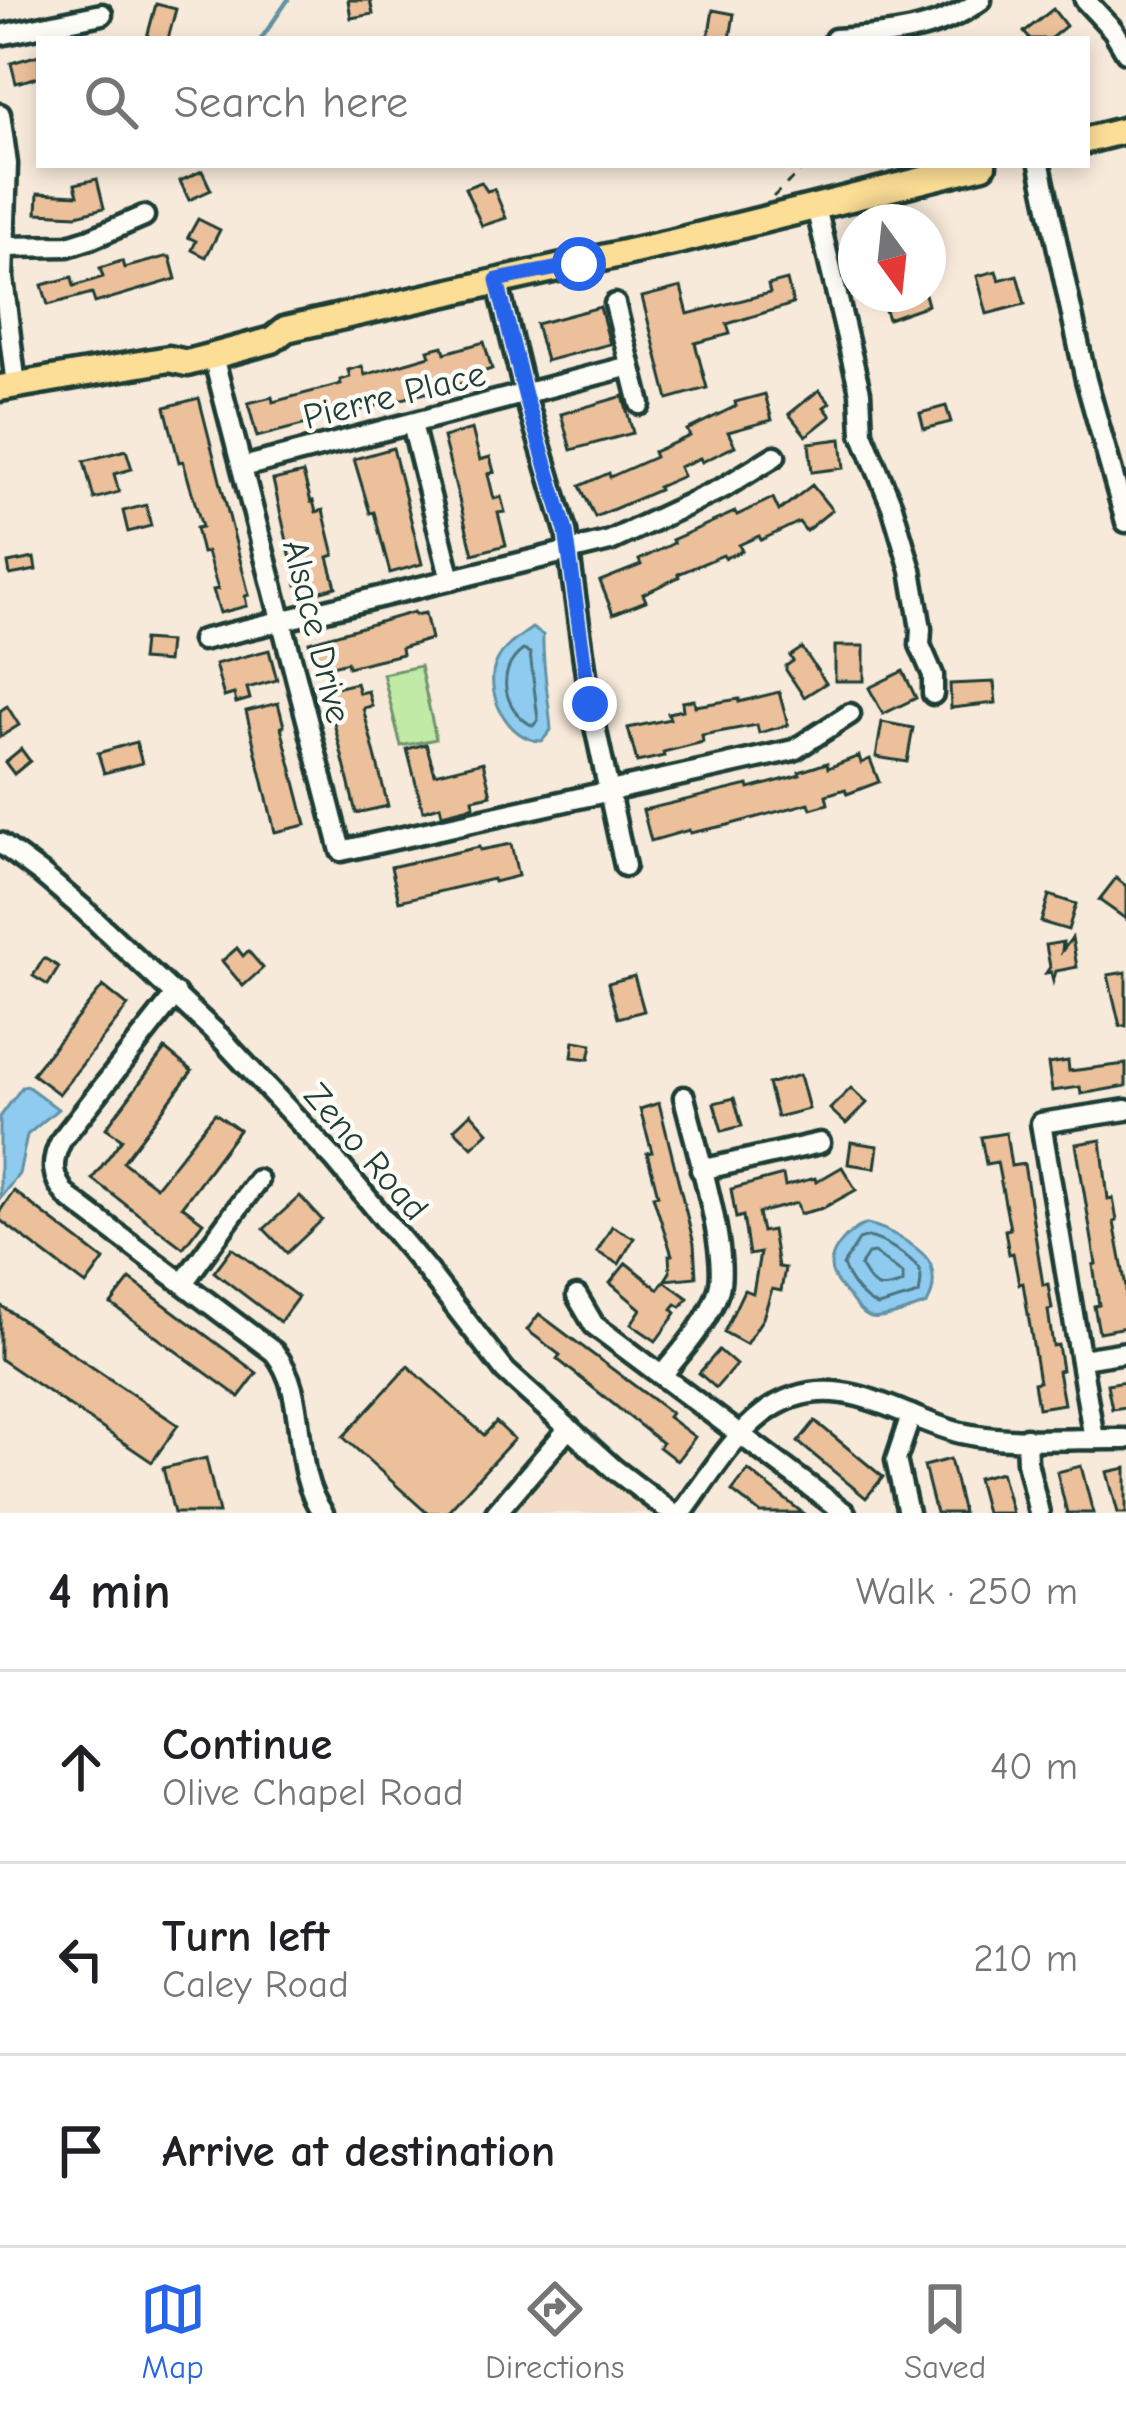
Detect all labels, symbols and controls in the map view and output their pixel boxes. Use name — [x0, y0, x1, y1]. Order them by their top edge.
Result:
search box — [36, 36, 1090, 168]
icon: search — [78, 69, 144, 135]
text: Search here — [174, 76, 408, 128]
north arrow — [838, 204, 946, 312]
route start — [552, 237, 606, 291]
street label: Pierre Place — [299, 353, 490, 438]
street label: Alsace Drive — [274, 536, 359, 727]
route end — [563, 677, 617, 731]
street label: Zeno Road — [295, 1075, 436, 1229]
text: 4 min — [48, 1562, 171, 1621]
text: Walk · 250 m — [856, 1569, 1078, 1614]
text: Continue — [162, 1718, 332, 1770]
icon: ahead — [48, 1734, 114, 1800]
text: 40 m — [990, 1744, 1078, 1789]
text: Olive Chapel Road — [162, 1770, 464, 1815]
text: Turn left — [162, 1910, 329, 1962]
icon: left — [48, 1926, 114, 1992]
text: 210 m — [973, 1936, 1078, 1981]
text: Caley Road — [162, 1962, 349, 2007]
icon: arrive — [48, 2118, 114, 2184]
text: Arrive at destination — [162, 2125, 555, 2177]
tab: Map — [140, 2276, 206, 2386]
tab: Directions — [485, 2276, 625, 2386]
tab: Saved — [904, 2276, 986, 2386]

